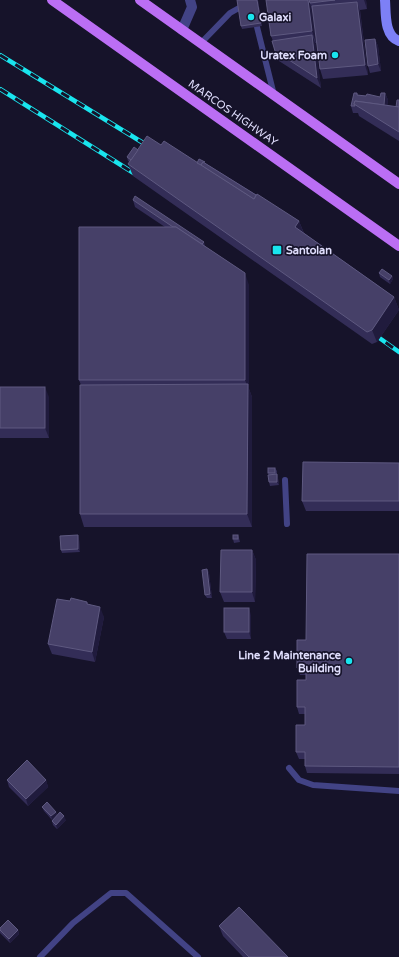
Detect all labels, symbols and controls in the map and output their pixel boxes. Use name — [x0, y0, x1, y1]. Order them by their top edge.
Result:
place label: Galaxi — [259, 11, 291, 24]
marker: Galaxi — [246, 12, 256, 22]
place label: Uratex Foam — [260, 49, 327, 62]
marker: Uratex Foam — [330, 50, 340, 60]
street label: MARCOS HIGHWAY — [186, 77, 280, 149]
marker: Santolan — [271, 244, 283, 256]
place label: Santolan — [286, 244, 332, 257]
place label: Line 2 Maintenance Building — [238, 649, 342, 676]
marker: Line 2 Maintenance Building — [344, 656, 354, 666]

